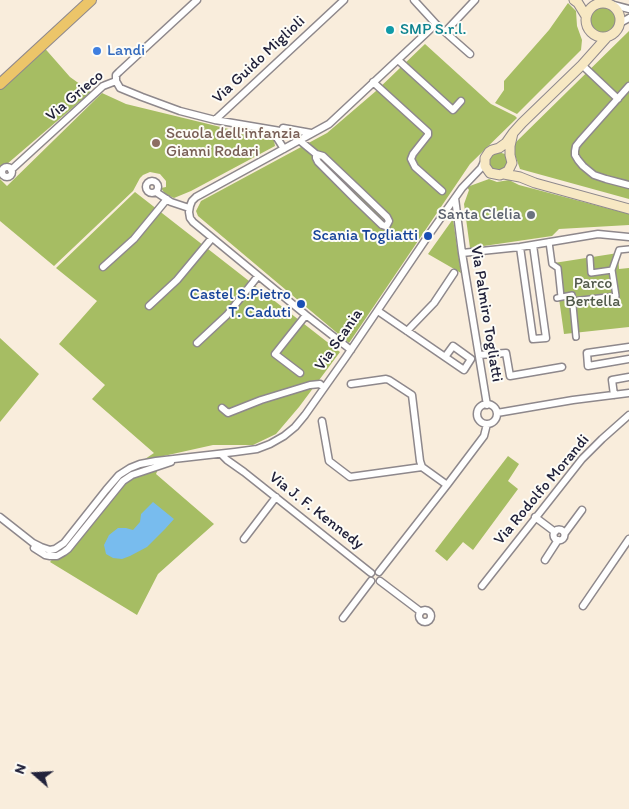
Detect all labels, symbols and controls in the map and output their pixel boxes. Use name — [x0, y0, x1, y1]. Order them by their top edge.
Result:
street label: Via Guido Miglioli — [209, 12, 309, 108]
place label: SMP S.r.l. — [400, 20, 467, 40]
marker: SMP S.r.l. — [384, 24, 396, 36]
place label: Landi — [107, 41, 145, 61]
marker: Landi — [91, 45, 103, 57]
street label: Via Grieco — [42, 66, 108, 126]
place label: Scuola dell'infanzia Gianni Rodari — [166, 124, 300, 162]
marker: Scuola dell'infanzia Gianni Rodari — [150, 137, 162, 149]
place label: Santa Clelia — [438, 205, 521, 225]
marker: Santa Clelia — [525, 209, 537, 221]
place label: Scania Togliatti — [312, 226, 418, 246]
marker: Scania Togliatti — [422, 230, 434, 242]
street label: Via Palmiro Togliatti — [466, 244, 506, 384]
park label: Parco Bertella — [565, 274, 621, 312]
place label: Castel S.Pietro T. Caduti — [190, 285, 291, 323]
marker: Castel S.Pietro T. Caduti — [295, 298, 307, 310]
street label: Via Scania — [311, 306, 367, 374]
street label: Via Rodolfo Morandi — [490, 431, 594, 549]
street label: Via J. F. Kennedy — [265, 468, 367, 554]
north arrow — [10, 749, 60, 799]
text: N — [11, 762, 30, 776]

